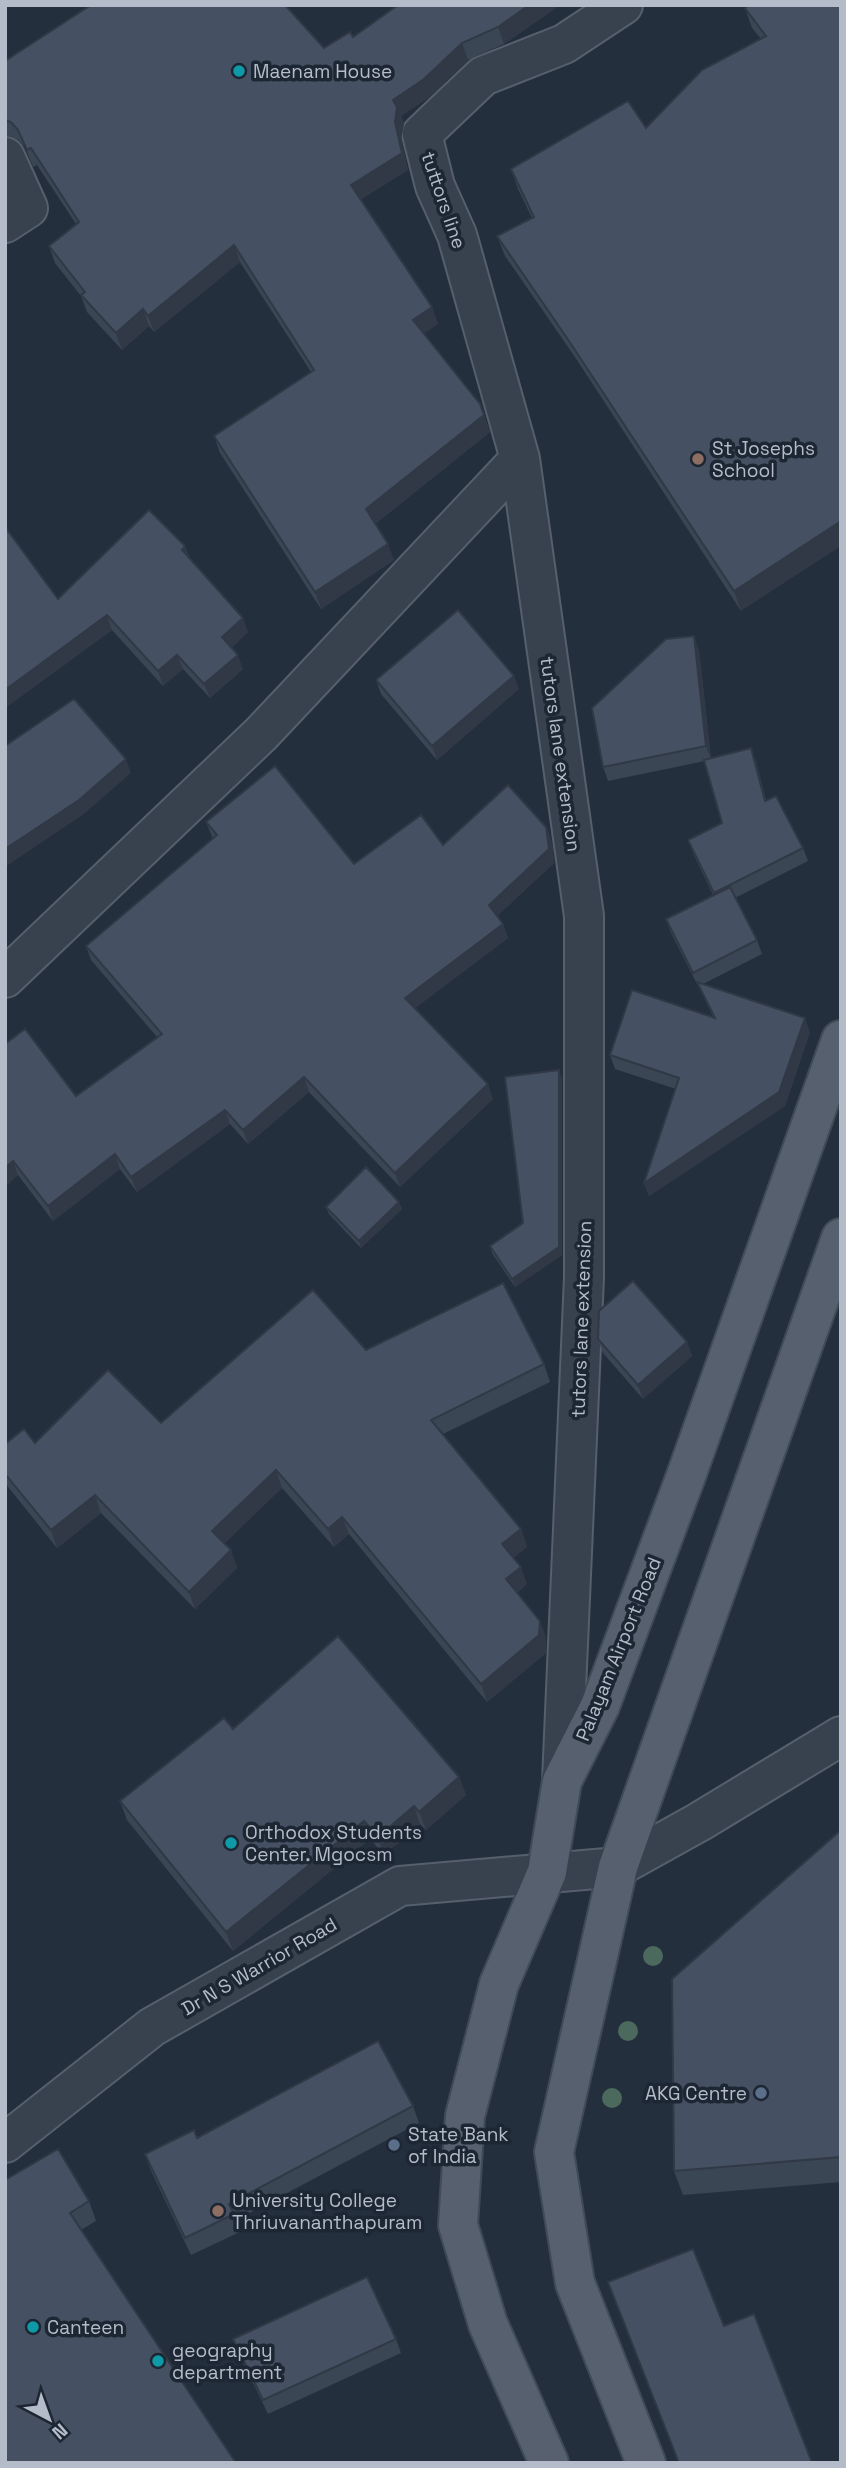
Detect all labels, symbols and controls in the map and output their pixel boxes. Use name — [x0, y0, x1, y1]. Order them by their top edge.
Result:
place label: Maenam House — [253, 59, 392, 84]
marker: Maenam House — [231, 63, 247, 79]
street label: tuttors line — [415, 148, 472, 252]
place label: St Josephs School — [712, 436, 815, 483]
marker: St Josephs School — [690, 451, 706, 467]
street label: tutors lane extension — [534, 655, 587, 853]
street label: tutors lane extension — [566, 1220, 597, 1418]
street label: Palayam Airport Road — [570, 1554, 667, 1745]
place label: Orthodox Students Center. Mgocsm — [245, 1820, 422, 1867]
marker: Orthodox Students Center. Mgocsm — [223, 1835, 239, 1851]
street label: Dr N S Warrior Road — [177, 1912, 341, 2021]
place label: AKG Centre — [645, 2081, 747, 2106]
marker: AKG Centre — [753, 2085, 769, 2101]
place label: State Bank of India — [408, 2122, 509, 2169]
marker: State Bank of India — [386, 2137, 402, 2153]
place label: University College Thriuvananthapuram — [232, 2188, 422, 2235]
marker: University College Thriuvananthapuram — [210, 2203, 226, 2219]
place label: Canteen — [47, 2315, 124, 2340]
marker: Canteen — [25, 2319, 41, 2335]
place label: geography department — [172, 2338, 282, 2385]
marker: geography department — [150, 2353, 166, 2369]
north arrow — [14, 2384, 84, 2454]
text: N — [47, 2418, 73, 2445]

